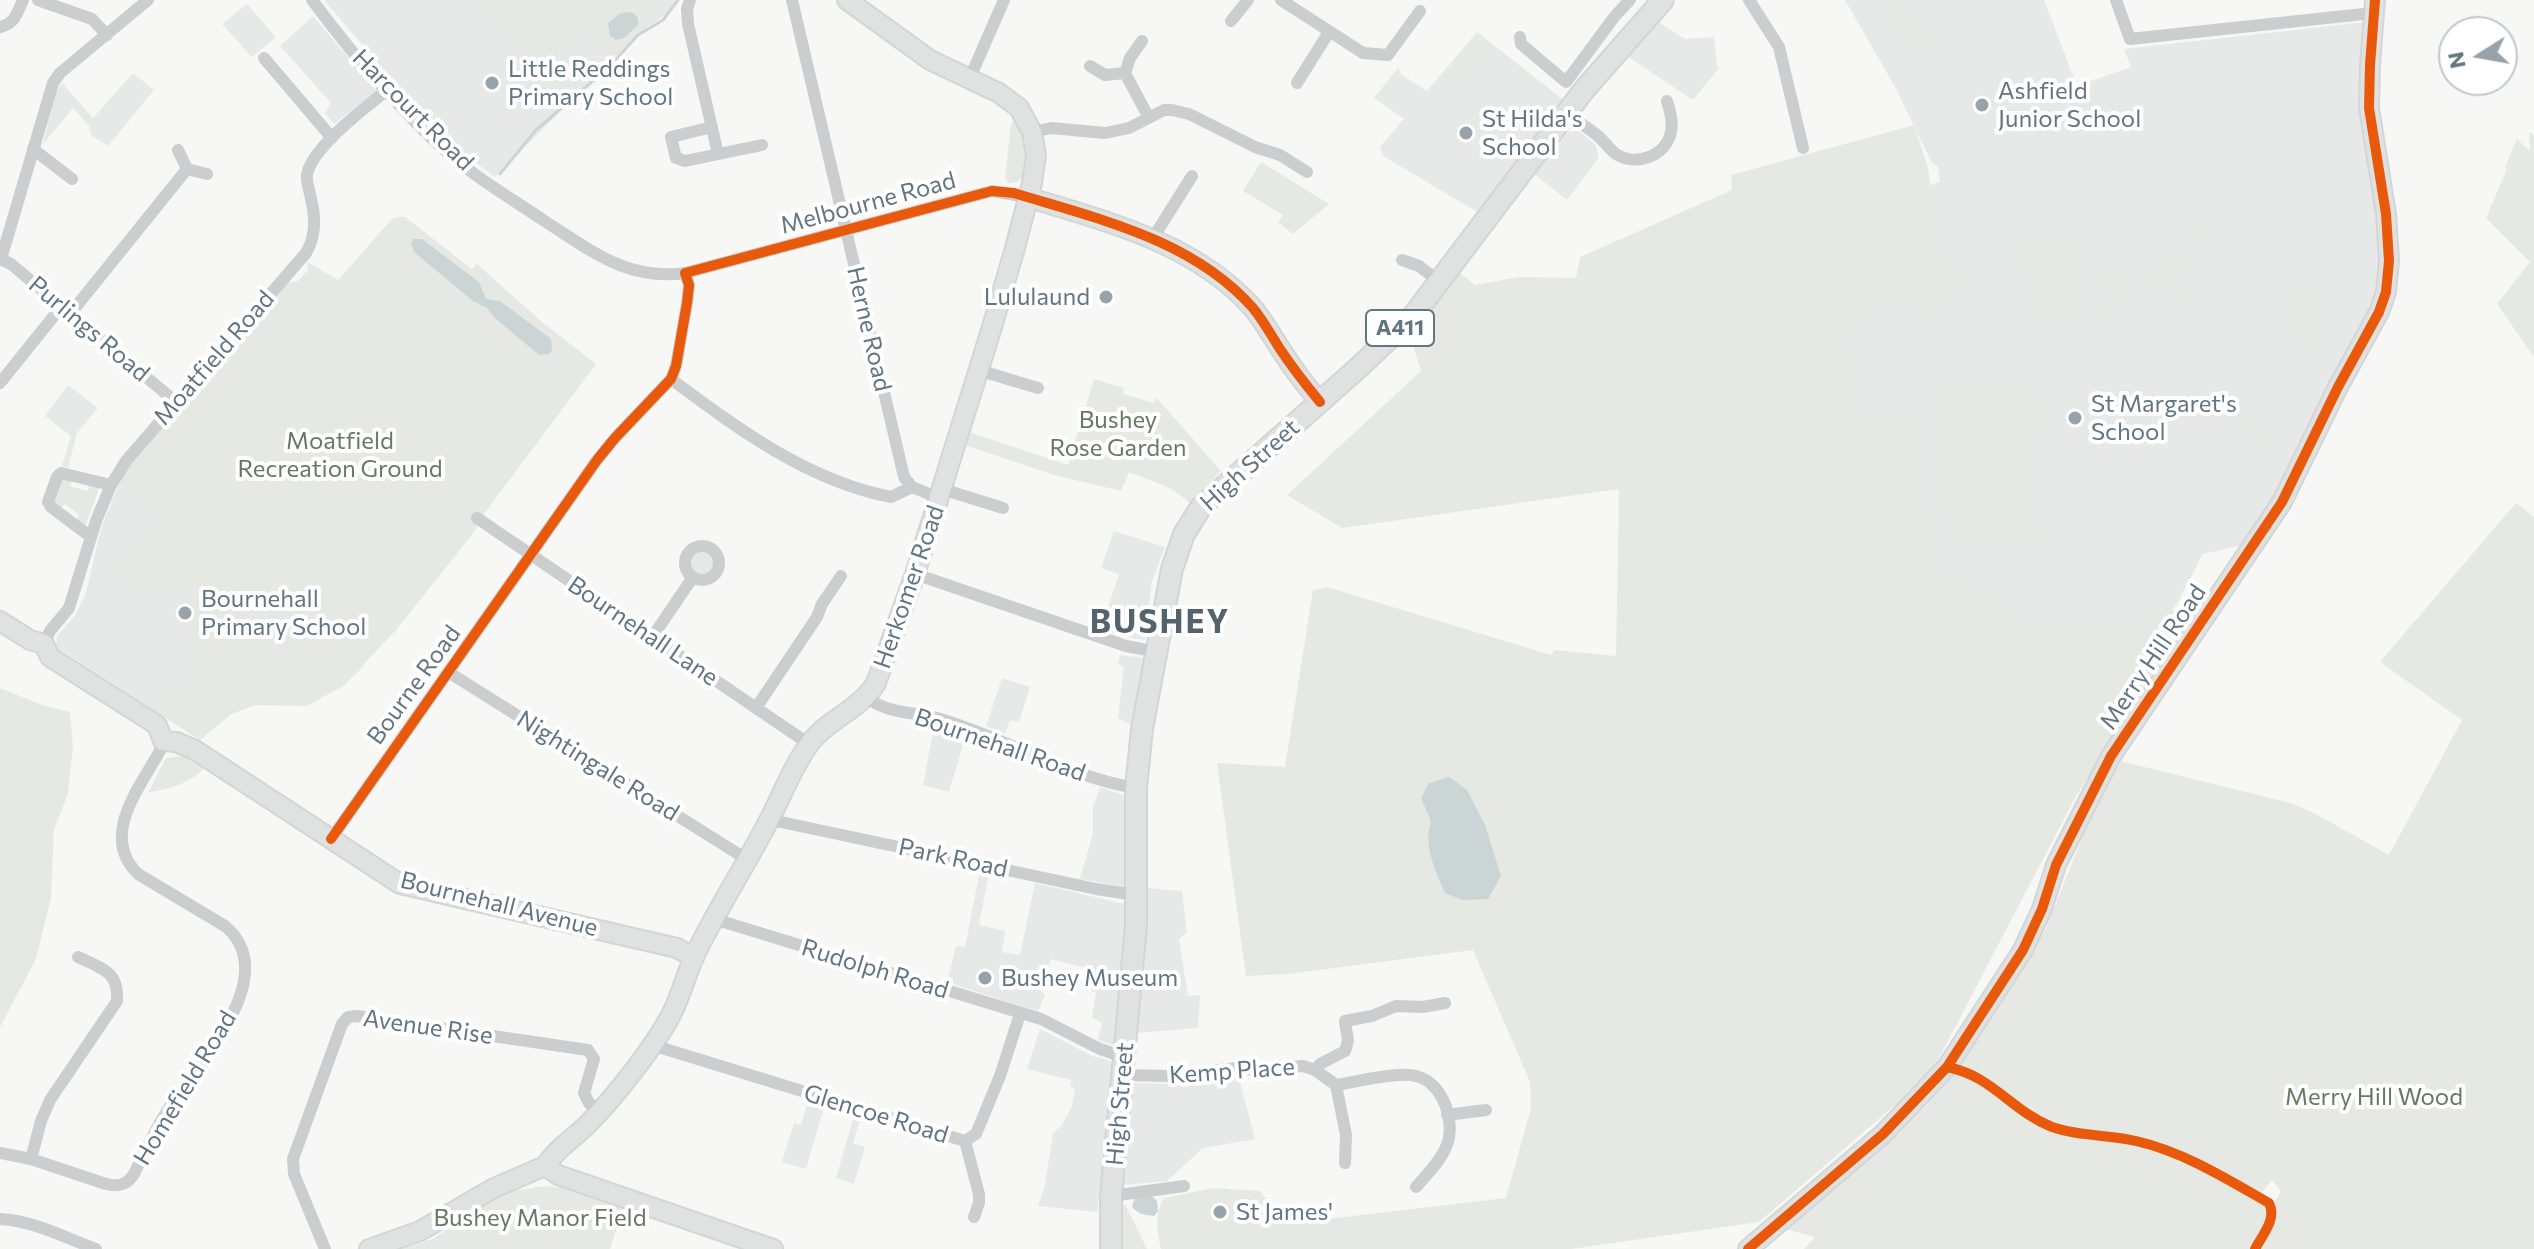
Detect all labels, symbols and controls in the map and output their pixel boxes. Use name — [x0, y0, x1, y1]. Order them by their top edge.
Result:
north arrow — [2438, 16, 2518, 96]
street label: Harcourt Road — [346, 43, 480, 177]
text: N — [2441, 50, 2471, 71]
place label: Little Reddings Primary School — [508, 55, 673, 111]
marker: Little Reddings Primary School — [483, 74, 501, 92]
place label: Ashfield Junior School — [1998, 77, 2141, 133]
marker: Ashfield Junior School — [1973, 96, 1991, 114]
place label: St Hilda's School — [1482, 105, 1583, 161]
marker: St Hilda's School — [1457, 124, 1475, 142]
street label: Melbourne Road — [777, 166, 959, 240]
street label: Herne Road — [841, 264, 897, 394]
street label: Purlings Road — [23, 270, 155, 388]
place label: Lululaund — [984, 283, 1090, 311]
street label: Moatfield Road — [148, 285, 280, 431]
marker: Lululaund — [1097, 288, 1115, 306]
road number: A411 — [1366, 310, 1434, 346]
place label: St Margaret's School — [2091, 390, 2237, 446]
park label: Bushey Rose Garden — [1049, 406, 1187, 462]
marker: St Margaret's School — [2066, 409, 2084, 427]
street label: High Street — [1195, 413, 1305, 517]
park label: Moatfield Recreation Ground — [237, 427, 443, 483]
street label: Herkomer Road — [868, 502, 950, 672]
street label: Bournehall Lane — [562, 570, 724, 692]
street label: Merry Hill Road — [2094, 579, 2212, 735]
place label: Bournehall Primary School — [201, 585, 366, 641]
district label: BUSHEY — [1090, 603, 1230, 641]
marker: Bournehall Primary School — [176, 604, 194, 622]
street label: Bourne Road — [361, 620, 467, 750]
street label: Bournehall Road — [911, 702, 1089, 788]
street label: Nightingale Road — [512, 705, 684, 827]
street label: Park Road — [896, 832, 1010, 884]
street label: Bournehall Avenue — [397, 866, 601, 942]
street label: Rudolph Road — [798, 933, 952, 1005]
place label: Bushey Museum — [1001, 964, 1178, 992]
marker: Bushey Museum — [976, 969, 994, 987]
street label: Avenue Rise — [361, 1004, 495, 1050]
street label: Homefield Road — [128, 1006, 242, 1170]
street label: High Street — [1100, 1041, 1140, 1167]
street label: Kemp Place — [1168, 1052, 1296, 1090]
street label: Glencoe Road — [800, 1078, 952, 1150]
park label: Merry Hill Wood — [2285, 1083, 2463, 1111]
place label: St James' — [1236, 1198, 1333, 1226]
marker: St James' — [1211, 1203, 1229, 1221]
park label: Bushey Manor Field — [433, 1204, 647, 1232]

